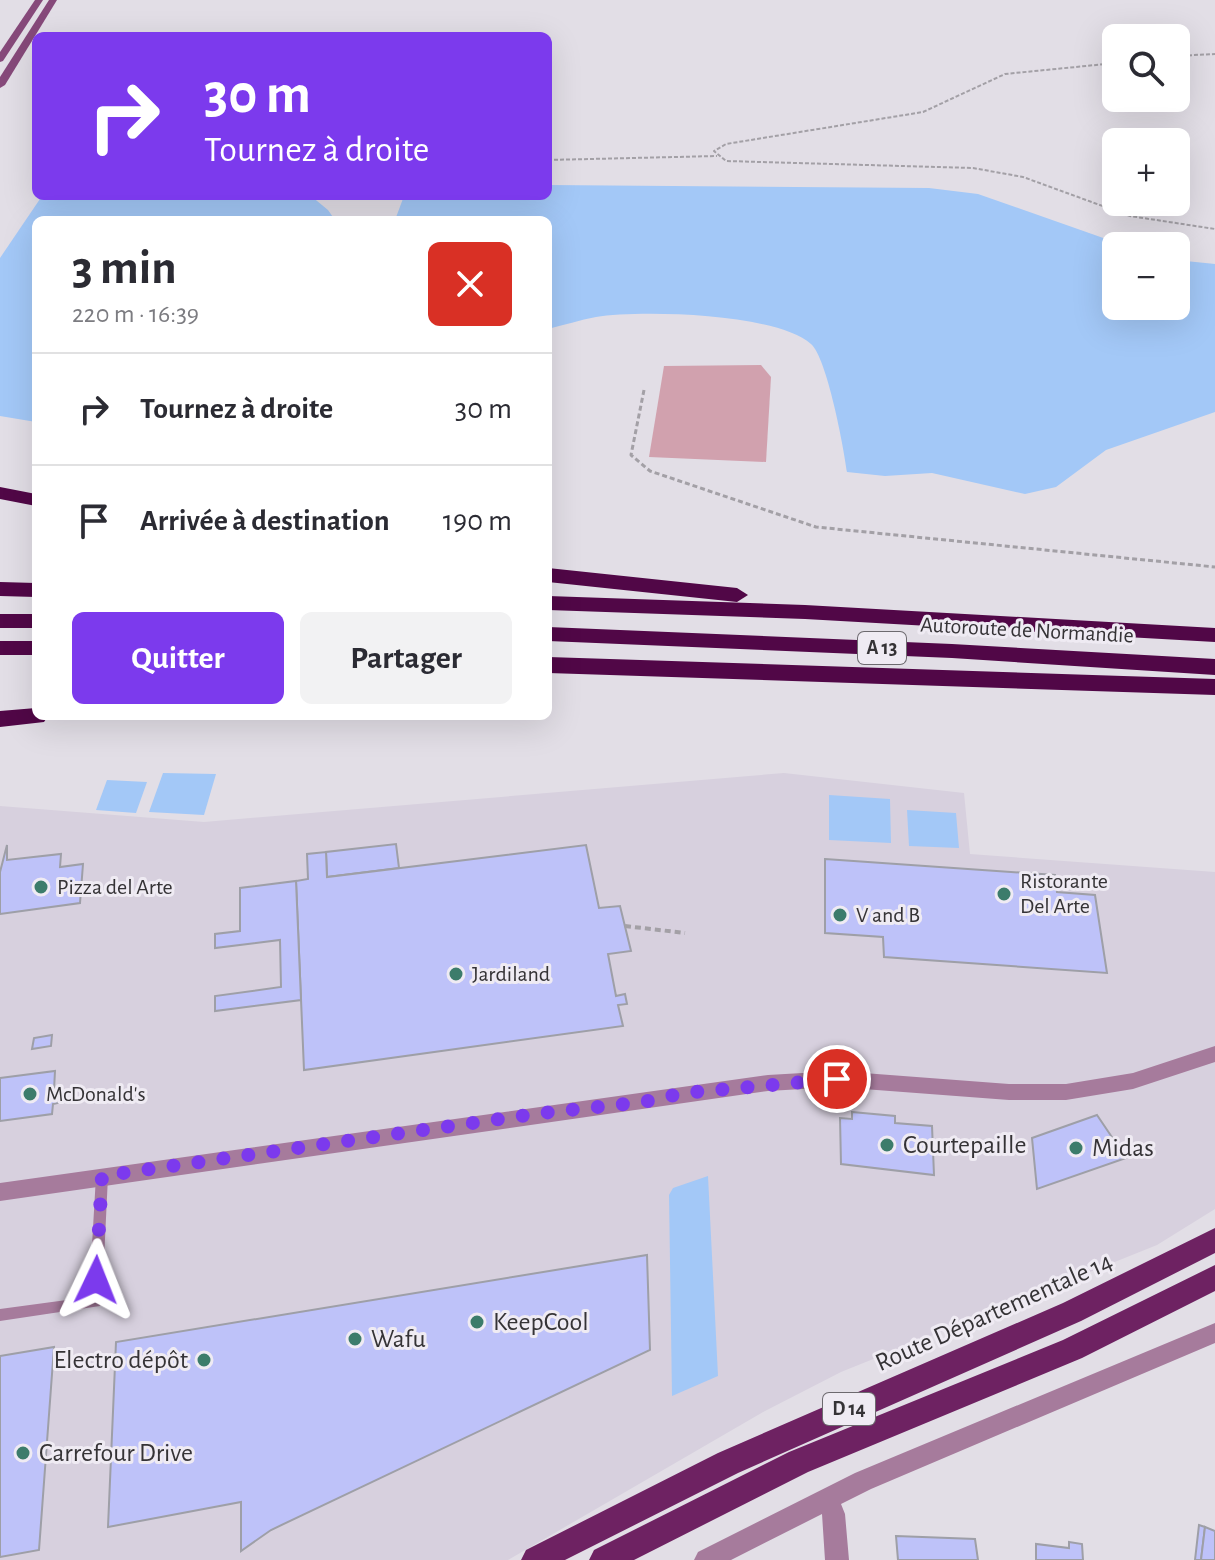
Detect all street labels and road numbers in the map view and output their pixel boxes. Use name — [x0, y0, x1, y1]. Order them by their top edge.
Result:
street label: Autoroute de Normandie — [920, 613, 1134, 647]
road number: A 13 — [858, 632, 906, 664]
street label: Route Départementale 14 — [872, 1248, 1116, 1376]
road number: D 14 — [823, 1393, 875, 1425]

